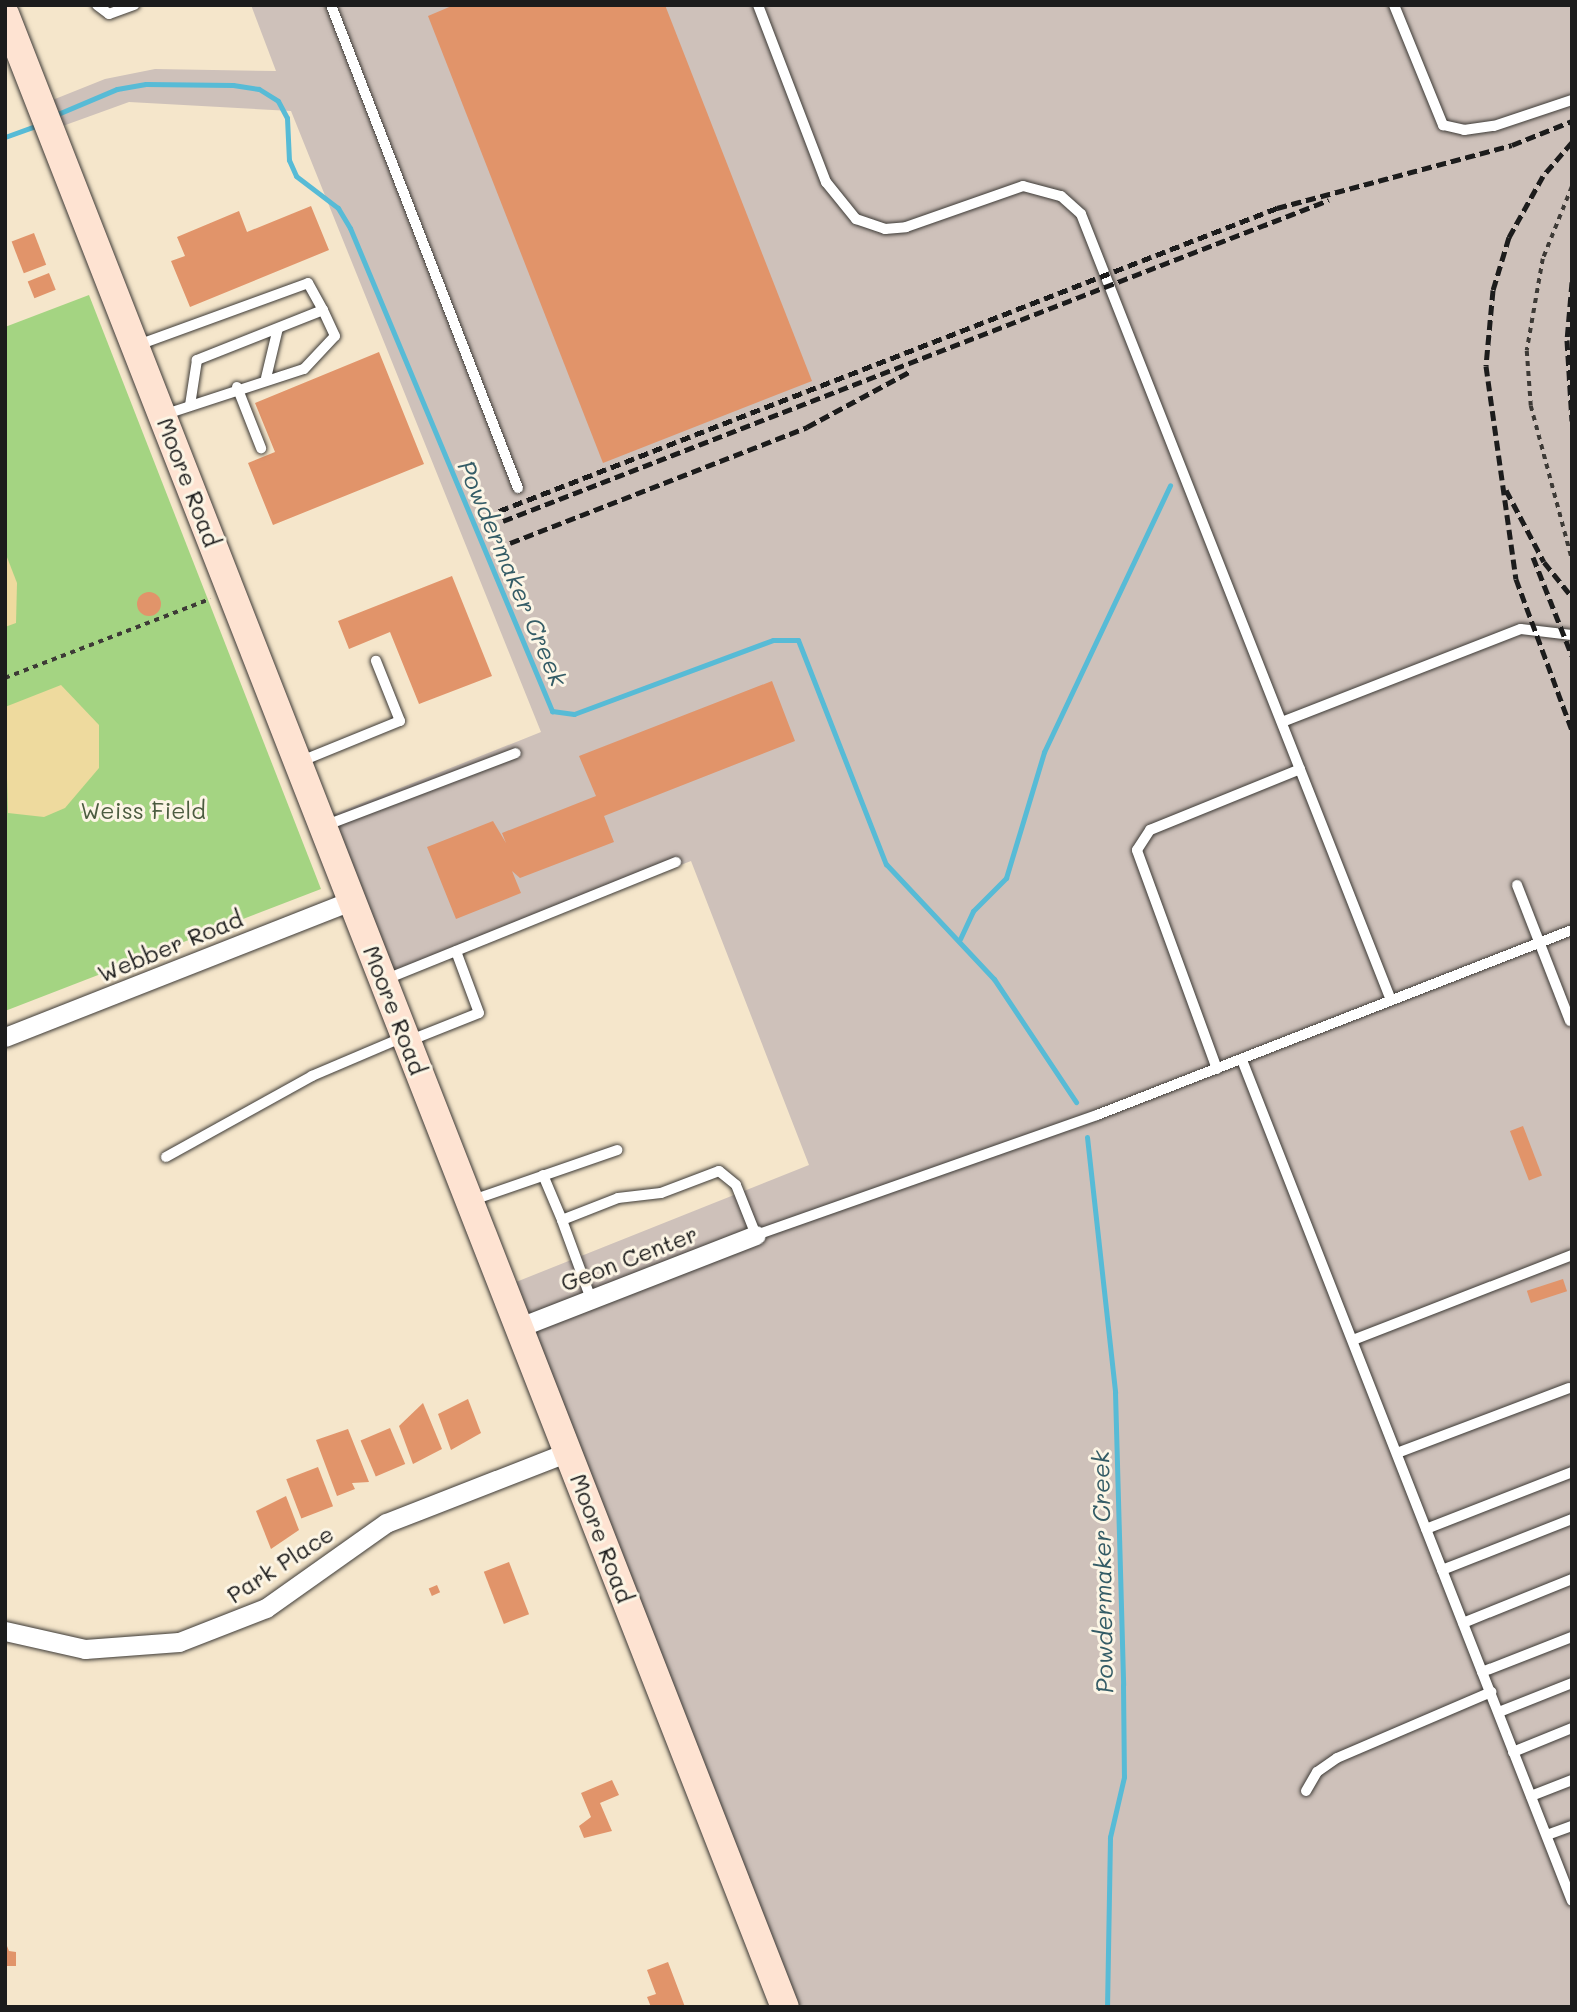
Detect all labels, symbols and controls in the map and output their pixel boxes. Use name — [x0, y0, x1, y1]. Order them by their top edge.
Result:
street label: Moore Road — [152, 414, 226, 550]
water label: Powdermaker Creek — [452, 456, 574, 690]
park label: Weiss Field — [80, 796, 206, 824]
street label: Webber Road — [93, 904, 247, 988]
street label: Moore Road — [358, 942, 432, 1078]
street label: Geon Center — [557, 1219, 701, 1297]
water label: Powdermaker Creek — [1085, 1450, 1119, 1694]
street label: Moore Road — [565, 1470, 639, 1606]
street label: Park Place — [222, 1519, 338, 1609]

